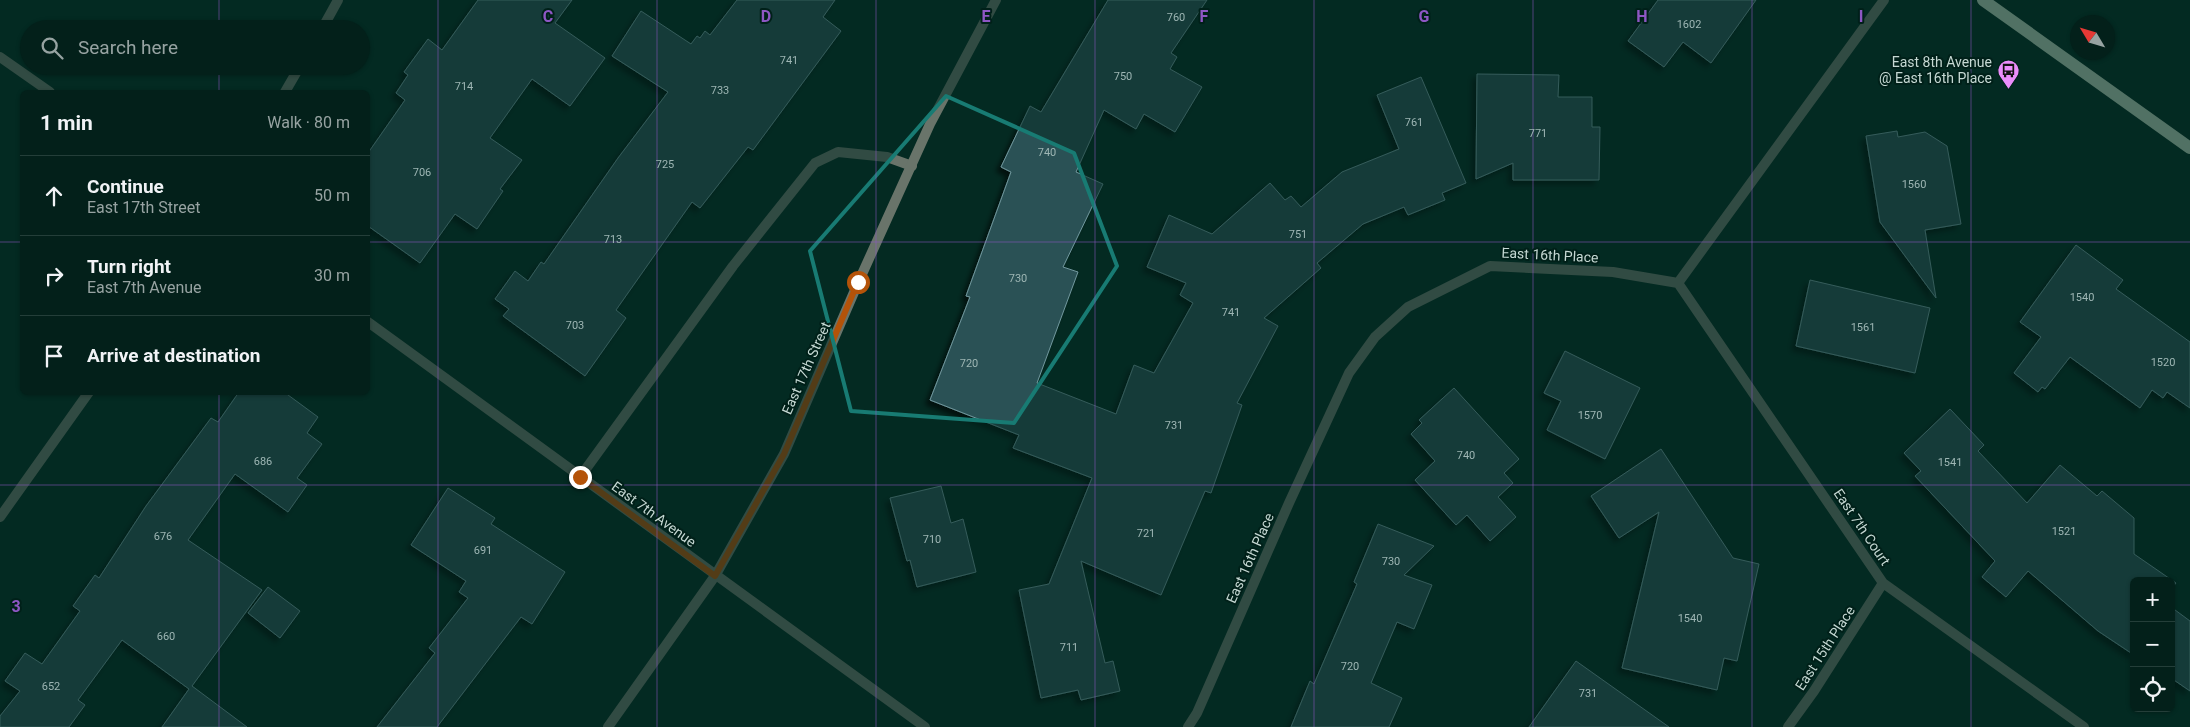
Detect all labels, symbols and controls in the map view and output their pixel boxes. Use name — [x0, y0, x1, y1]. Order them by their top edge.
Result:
text: C — [543, 7, 553, 26]
text: D — [761, 7, 771, 26]
text: E — [982, 7, 991, 26]
text: F — [1200, 7, 1209, 26]
text: G — [1419, 7, 1430, 26]
text: H — [1636, 7, 1648, 26]
text: I — [1859, 7, 1863, 26]
house number: 760 — [1167, 11, 1185, 24]
north arrow — [2070, 15, 2115, 60]
house number: 1602 — [1677, 18, 1701, 31]
search box — [20, 20, 370, 75]
icon: search — [38, 34, 66, 62]
text: Search here — [78, 36, 178, 59]
house number: 741 — [780, 54, 798, 67]
place label: East 8th Avenue @ East 16th Place — [1879, 54, 1992, 86]
bus stop icon: East 8th Avenue @ East 16th Place — [1996, 58, 2020, 89]
house number: 750 — [1114, 70, 1132, 83]
house number: 714 — [455, 80, 473, 93]
house number: 733 — [711, 84, 729, 97]
text: 1 min — [40, 111, 93, 135]
text: Walk · 80 m — [267, 113, 350, 132]
house number: 761 — [1405, 116, 1423, 129]
house number: 771 — [1529, 127, 1547, 140]
house number: 740 — [1038, 146, 1056, 159]
house number: 725 — [656, 158, 674, 171]
house number: 706 — [413, 166, 431, 179]
text: Continue — [87, 175, 164, 198]
house number: 1560 — [1902, 178, 1926, 191]
icon: ahead — [40, 182, 68, 210]
text: 50 m — [314, 186, 350, 205]
text: East 17th Street — [87, 198, 200, 217]
house number: 751 — [1289, 228, 1307, 241]
house number: 713 — [604, 233, 622, 246]
street label: East 16th Place — [1501, 244, 1599, 266]
text: Turn right — [87, 255, 171, 278]
icon: right — [40, 262, 68, 290]
text: 30 m — [314, 266, 350, 285]
route start — [847, 271, 870, 294]
house number: 730 — [1009, 272, 1027, 285]
text: East 7th Avenue — [87, 278, 202, 297]
house number: 1540 — [2070, 291, 2094, 304]
house number: 741 — [1222, 306, 1240, 319]
house number: 703 — [566, 319, 584, 332]
street label: East 17th Street — [778, 319, 834, 417]
house number: 1561 — [1851, 321, 1875, 334]
icon: arrive — [40, 342, 68, 370]
text: Arrive at destination — [87, 344, 260, 367]
house number: 1520 — [2151, 356, 2175, 369]
house number: 720 — [960, 357, 978, 370]
house number: 1570 — [1578, 409, 1602, 422]
house number: 731 — [1165, 419, 1183, 432]
house number: 740 — [1457, 449, 1475, 462]
house number: 686 — [254, 455, 272, 468]
house number: 1541 — [1938, 456, 1962, 469]
route end — [569, 466, 592, 489]
street label: East 7th Avenue — [609, 478, 699, 550]
street label: East 7th Court — [1830, 486, 1894, 569]
street label: East 16th Place — [1223, 510, 1277, 606]
house number: 1521 — [2052, 525, 2076, 538]
house number: 721 — [1137, 527, 1155, 540]
house number: 676 — [154, 530, 172, 543]
house number: 710 — [923, 533, 941, 546]
house number: 691 — [474, 544, 492, 557]
house number: 730 — [1382, 555, 1400, 568]
map controls — [2130, 577, 2175, 712]
button: + — [2130, 577, 2175, 622]
text: 3 — [11, 597, 21, 616]
street label: East 15th Place — [1792, 603, 1858, 693]
house number: 1540 — [1678, 612, 1702, 625]
button: − — [2130, 622, 2175, 667]
house number: 660 — [157, 630, 175, 643]
house number: 711 — [1060, 641, 1078, 654]
house number: 720 — [1341, 660, 1359, 673]
button: locate — [2130, 667, 2175, 712]
house number: 652 — [42, 680, 60, 693]
house number: 731 — [1579, 687, 1597, 700]

